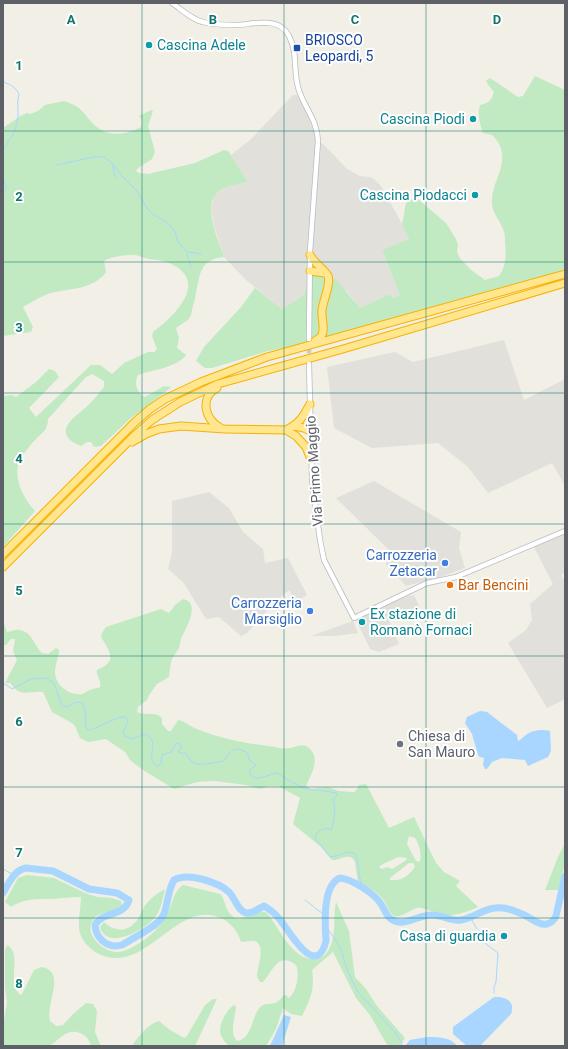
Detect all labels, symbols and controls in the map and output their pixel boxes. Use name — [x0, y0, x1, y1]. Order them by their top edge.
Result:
text: A — [67, 12, 76, 27]
text: B — [209, 12, 217, 27]
text: C — [351, 12, 360, 27]
text: D — [493, 12, 501, 27]
place label: BRIOSCO Leopardi, 5 — [305, 32, 374, 64]
place label: Cascina Adele — [157, 37, 246, 53]
marker: Cascina Adele — [144, 40, 154, 50]
marker: BRIOSCO Leopardi, 5 — [292, 43, 302, 53]
text: 1 — [15, 58, 23, 73]
place label: Cascina Piodi — [380, 111, 465, 127]
marker: Cascina Piodi — [468, 114, 478, 124]
place label: Cascina Piodacci — [360, 187, 467, 203]
text: 2 — [15, 189, 23, 204]
marker: Cascina Piodacci — [470, 190, 480, 200]
text: 3 — [15, 320, 23, 335]
street label: Via Primo Maggio — [302, 415, 326, 527]
text: 4 — [15, 451, 23, 466]
place label: Carrozzeria Zetacar — [366, 547, 437, 579]
marker: Carrozzeria Zetacar — [440, 558, 450, 568]
place label: Bar Bencini — [458, 577, 528, 593]
marker: Bar Bencini — [445, 580, 455, 590]
text: 5 — [15, 583, 23, 598]
place label: Carrozzeria Marsiglio — [231, 595, 302, 627]
marker: Carrozzeria Marsiglio — [305, 606, 315, 616]
place label: Ex stazione di Romanò Fornaci — [370, 606, 472, 638]
marker: Ex stazione di Romanò Fornaci — [357, 617, 367, 627]
text: 6 — [15, 714, 23, 729]
place label: Chiesa di San Mauro — [408, 728, 475, 760]
marker: Chiesa di San Mauro — [395, 739, 405, 749]
text: 7 — [15, 845, 23, 860]
place label: Casa di guardia — [399, 928, 496, 944]
marker: Casa di guardia — [499, 931, 509, 941]
text: 8 — [15, 976, 23, 991]

